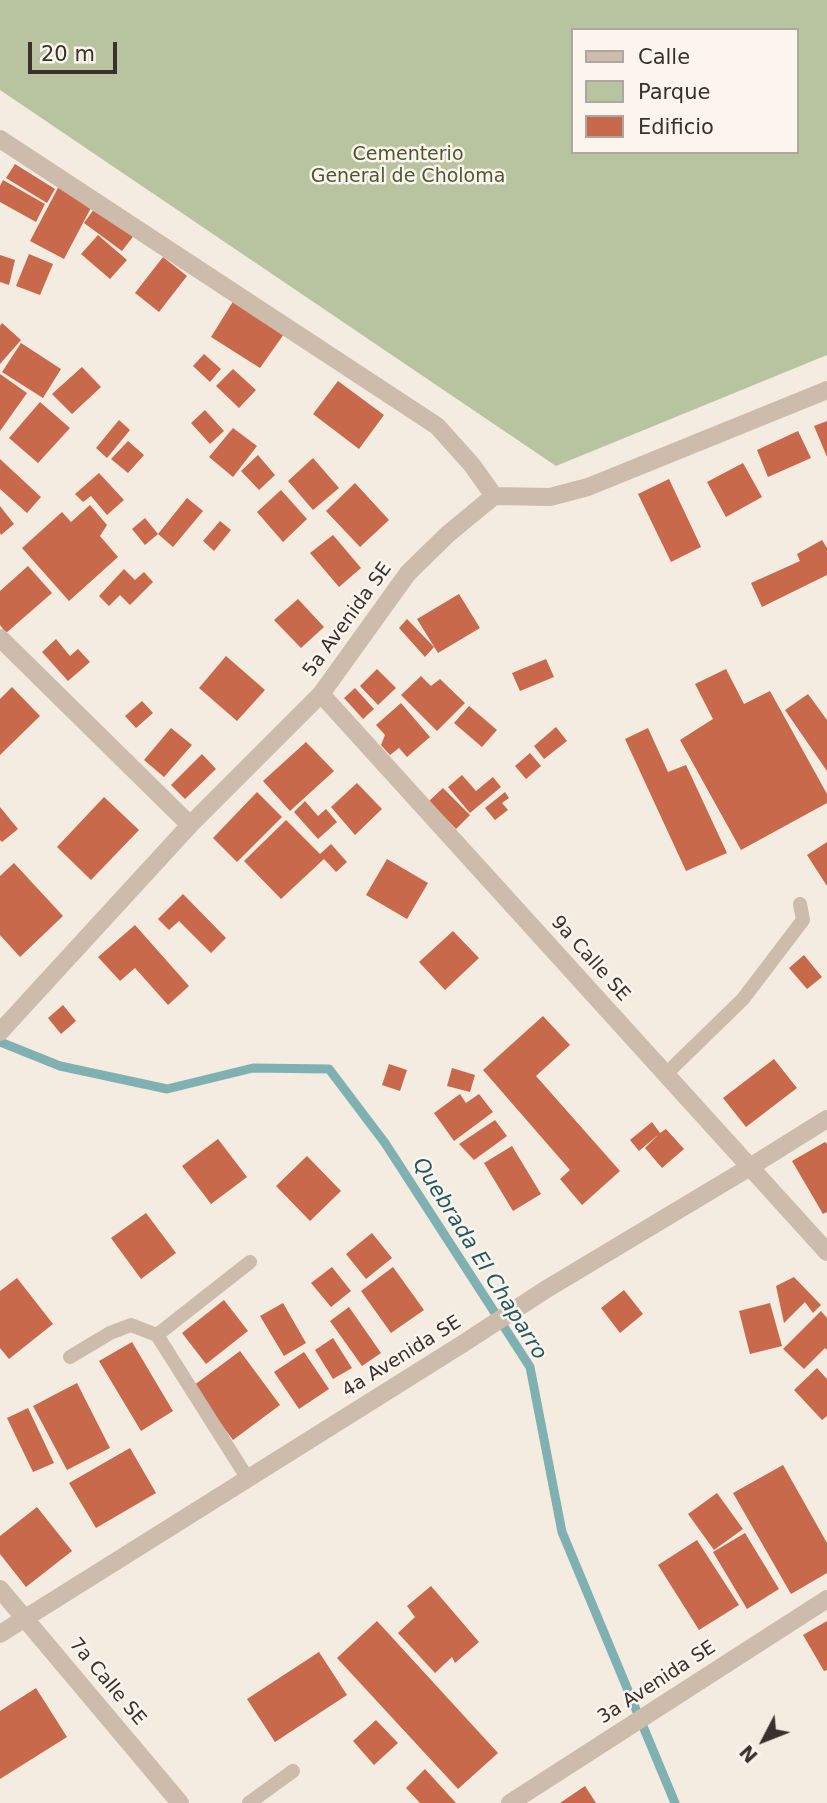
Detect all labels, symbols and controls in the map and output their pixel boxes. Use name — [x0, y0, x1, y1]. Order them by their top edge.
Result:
scale bar — [32, 28, 121, 72]
legend — [572, 28, 799, 154]
text: 20 m — [41, 42, 95, 66]
text: Calle — [638, 45, 690, 69]
text: Parque — [638, 80, 710, 104]
text: Edificio — [638, 115, 714, 139]
park label: Cementerio General de Choloma — [311, 144, 505, 188]
street label: 5a Avenida SE — [299, 558, 397, 682]
street label: 9a Calle SE — [546, 912, 634, 1006]
water label: Quebrada El Chaparro — [406, 1153, 552, 1365]
street label: 4a Avenida SE — [338, 1311, 466, 1403]
street label: 7a Calle SE — [64, 1634, 150, 1730]
street label: 3a Avenida SE — [594, 1636, 720, 1730]
north arrow — [729, 1705, 799, 1775]
text: N — [735, 1741, 762, 1767]

